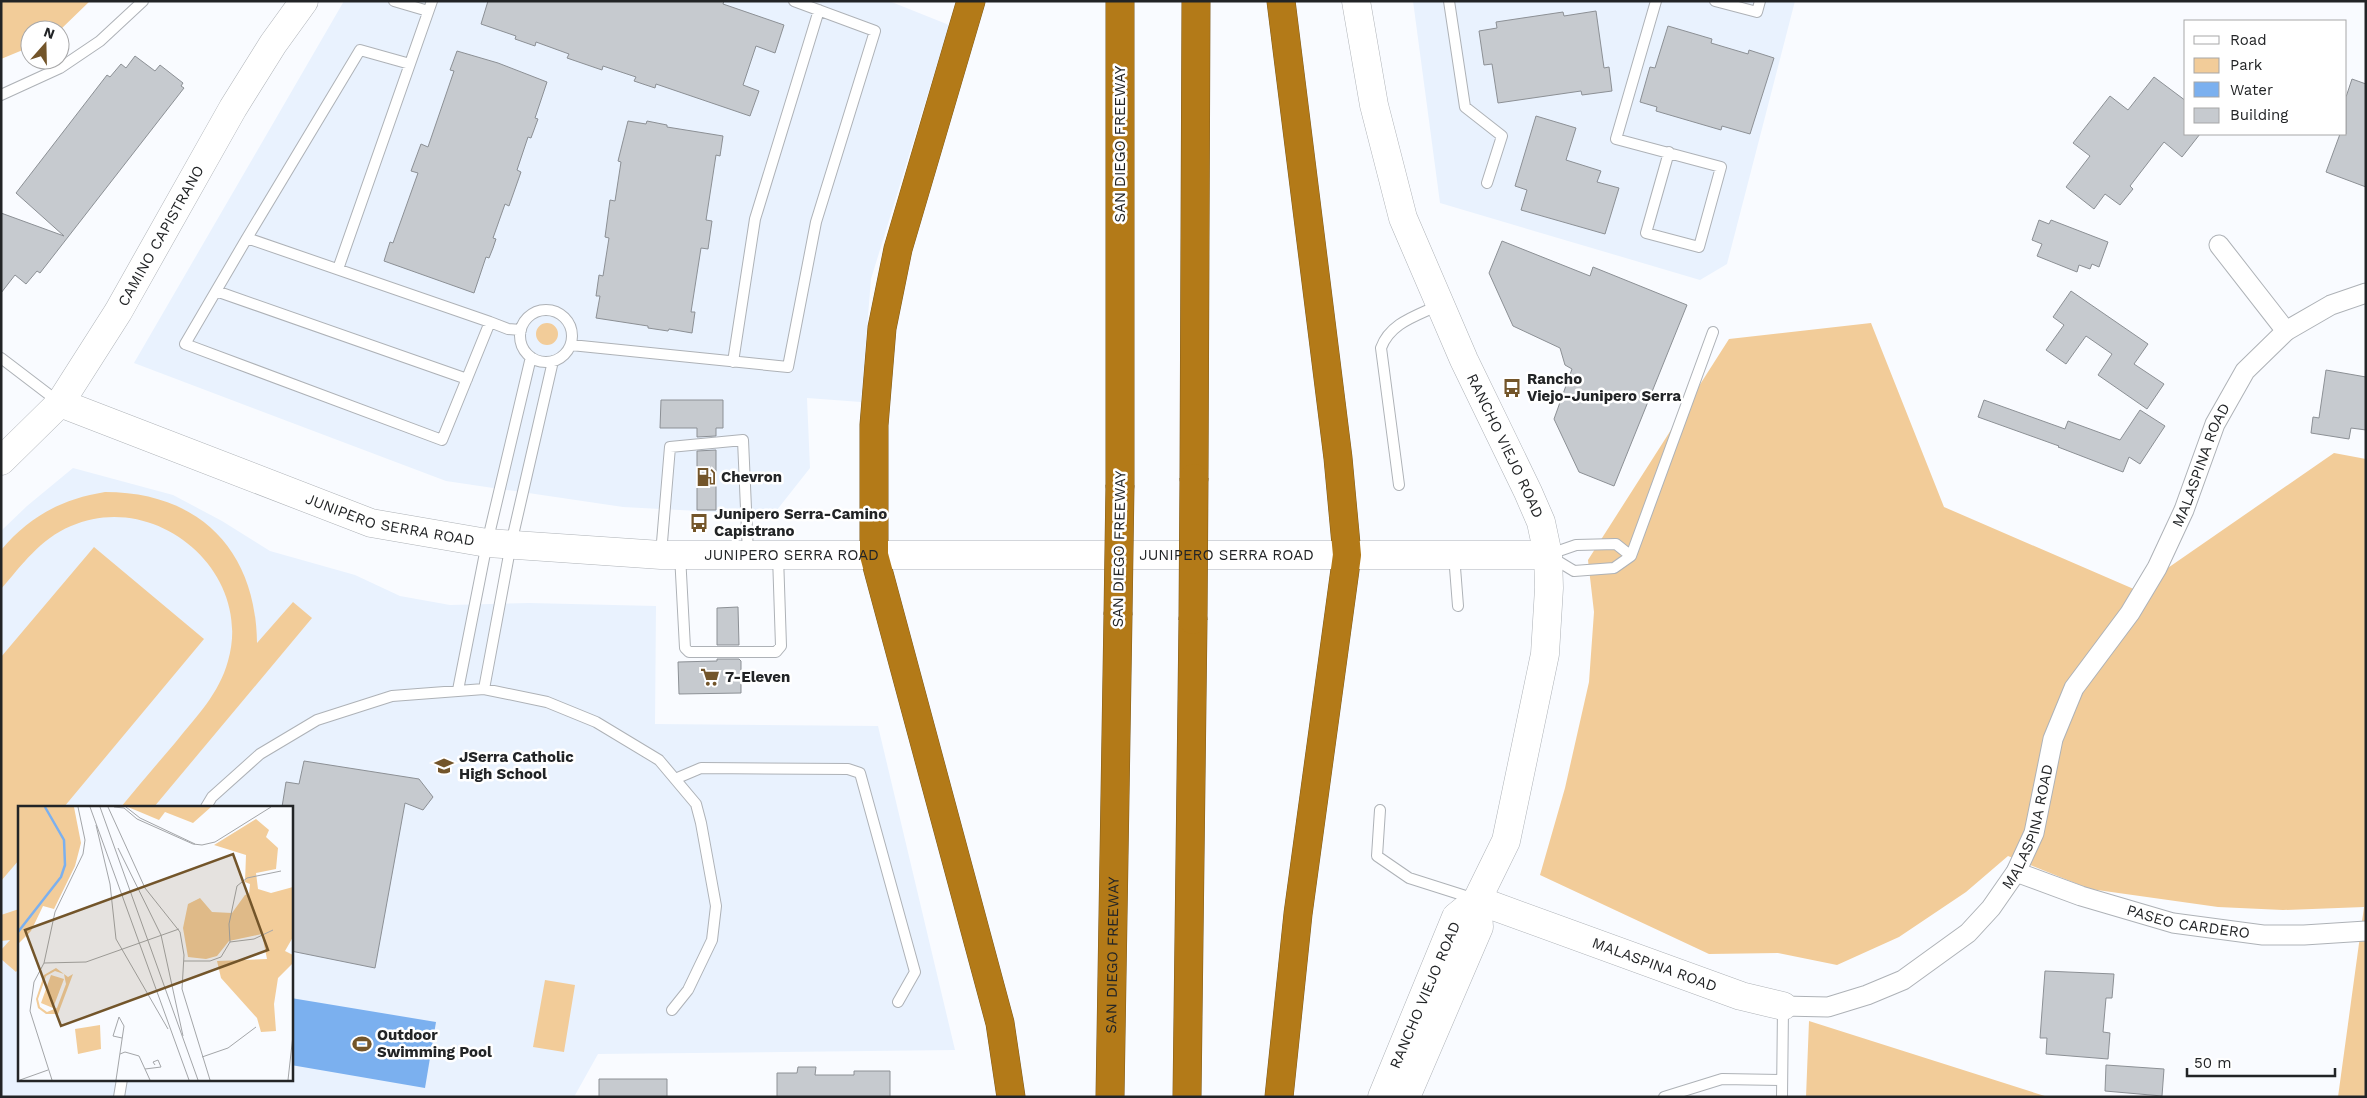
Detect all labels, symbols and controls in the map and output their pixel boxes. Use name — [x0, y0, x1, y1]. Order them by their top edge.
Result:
north arrow — [20, 20, 70, 70]
legend — [2184, 20, 2347, 135]
text: N — [42, 23, 57, 42]
text: Road — [2230, 31, 2267, 49]
text: Park — [2230, 56, 2263, 74]
street label: SAN DIEGO FREEWAY — [1111, 65, 1129, 222]
text: Water — [2230, 81, 2273, 99]
text: Building — [2230, 106, 2288, 124]
street label: CAMINO CAPISTRANO — [114, 162, 208, 310]
place label: Rancho Viejo-Junipero Serra — [1527, 370, 1682, 405]
street label: RANCHO VIEJO ROAD — [1463, 371, 1547, 521]
bus stop icon: Rancho Viejo-Junipero Serra — [1501, 377, 1523, 399]
street label: MALASPINA ROAD — [2168, 400, 2234, 530]
fuel station icon: Chevron — [695, 466, 717, 488]
place label: Chevron — [721, 468, 782, 486]
street label: SAN DIEGO FREEWAY — [1109, 470, 1129, 628]
street label: JUNIPERO SERRA ROAD — [303, 490, 476, 550]
place label: Junipero Serra-Camino Capistrano — [714, 505, 887, 540]
bus stop icon: Junipero Serra-Camino Capistrano — [688, 512, 710, 534]
street label: JUNIPERO SERRA ROAD — [704, 546, 879, 564]
street label: JUNIPERO SERRA ROAD — [1139, 546, 1314, 564]
supermarket icon: 7-Eleven — [699, 666, 721, 688]
place label: 7-Eleven — [725, 668, 790, 686]
place label: JSerra Catholic High School — [459, 748, 574, 783]
school or university icon: JSerra Catholic High School — [433, 755, 455, 777]
street label: MALASPINA ROAD — [1998, 763, 2057, 892]
inset map — [18, 806, 292, 1080]
street label: SAN DIEGO FREEWAY — [1102, 876, 1123, 1034]
street label: PASEO CARDERO — [2125, 901, 2251, 942]
street label: RANCHO VIEJO ROAD — [1386, 919, 1464, 1071]
street label: MALASPINA ROAD — [1590, 934, 1720, 996]
place label: Outdoor Swimming Pool — [377, 1026, 492, 1061]
sports icon: Outdoor Swimming Pool — [351, 1033, 373, 1055]
scale bar — [2187, 1046, 2334, 1078]
text: 50 m — [2194, 1054, 2231, 1072]

